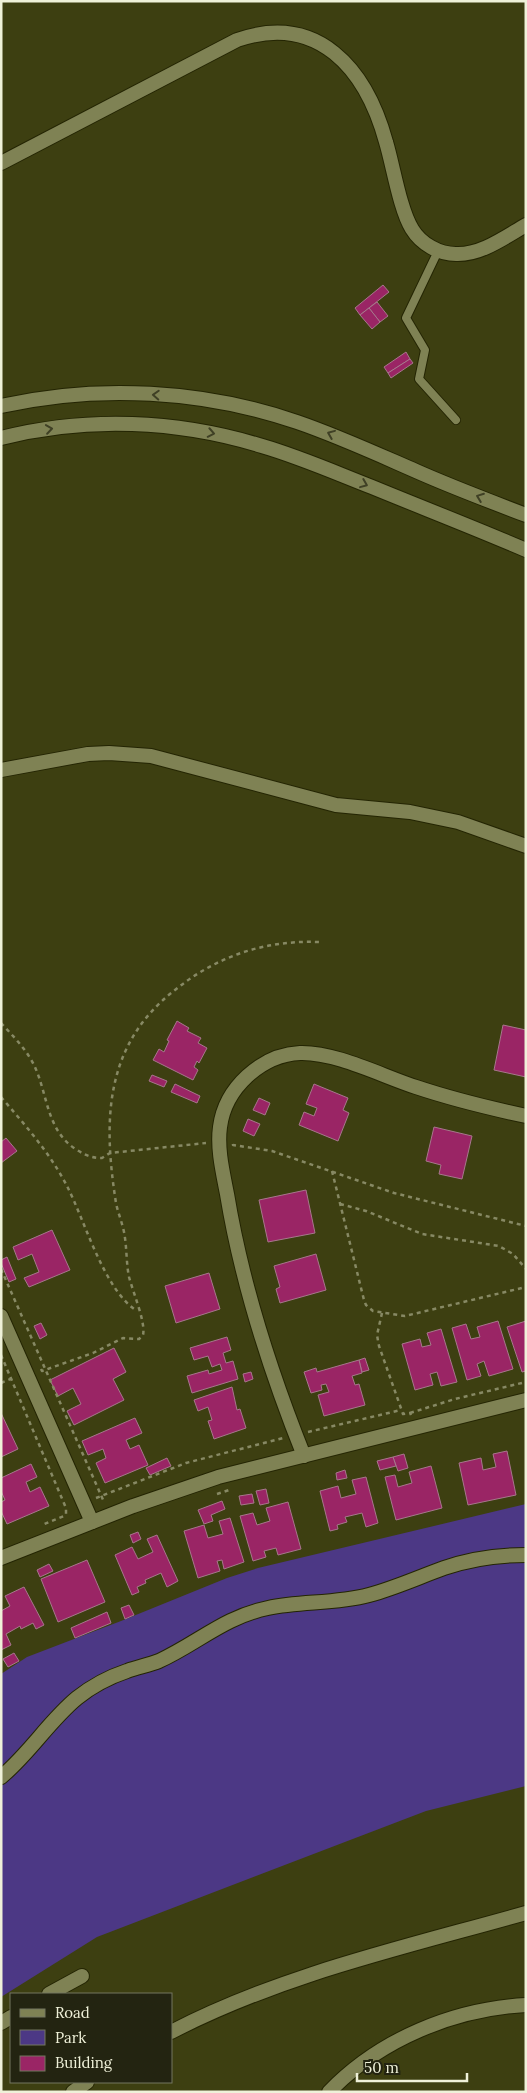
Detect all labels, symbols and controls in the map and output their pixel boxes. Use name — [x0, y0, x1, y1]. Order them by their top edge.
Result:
one-way arrow — [151, 389, 159, 400]
one-way arrow — [45, 424, 53, 435]
one-way arrow — [206, 427, 215, 437]
one-way arrow — [327, 430, 335, 440]
one-way arrow — [360, 479, 368, 489]
one-way arrow — [476, 493, 485, 503]
legend — [10, 1993, 172, 2083]
text: Road — [55, 2003, 90, 2022]
text: Park — [55, 2028, 86, 2047]
scale bar — [357, 2050, 467, 2082]
text: Building — [55, 2053, 113, 2072]
text: 50 m — [364, 2058, 399, 2077]

